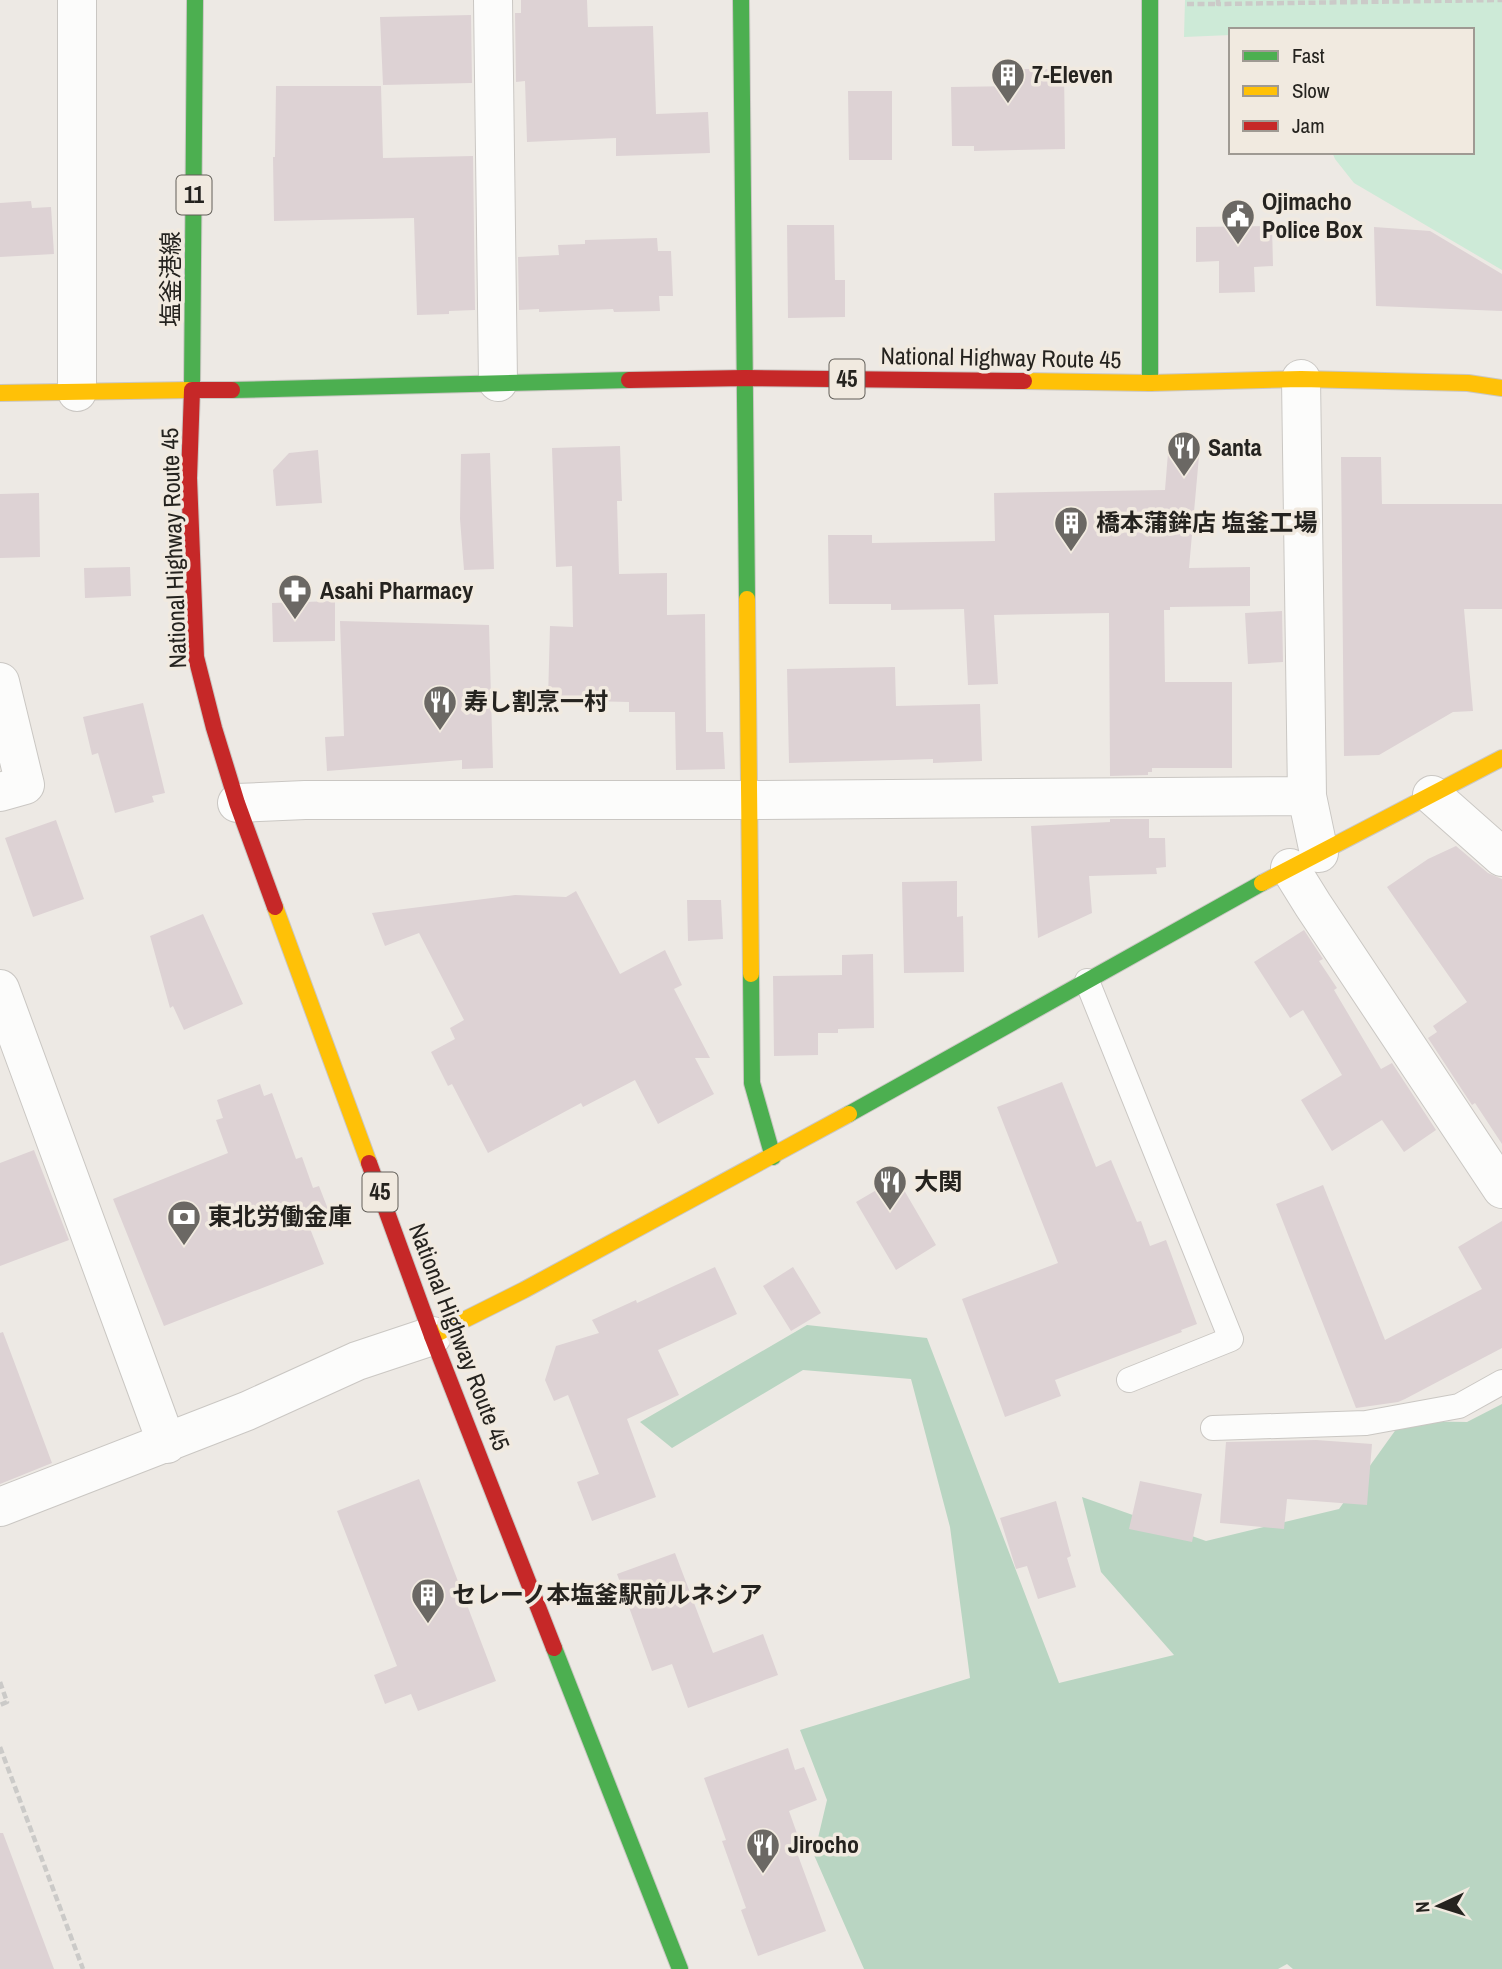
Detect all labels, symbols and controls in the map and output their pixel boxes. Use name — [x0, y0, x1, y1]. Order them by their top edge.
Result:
legend — [1229, 28, 1474, 154]
text: Fast — [1292, 41, 1325, 70]
building icon: 7-Eleven — [989, 56, 1027, 105]
place label: 7-Eleven — [1032, 58, 1113, 90]
text: Slow — [1292, 76, 1330, 105]
text: Jam — [1292, 111, 1325, 140]
road number: 11 — [176, 176, 212, 214]
place label: Ojimacho Police Box — [1262, 185, 1363, 245]
public building icon: Ojimacho Police Box — [1219, 197, 1257, 246]
street label: 塩釜港線 — [154, 231, 186, 327]
street label: National Highway Route 45 — [880, 339, 1122, 375]
road number: 45 — [830, 360, 864, 398]
street label: National Highway Route 45 — [153, 427, 193, 669]
restaurant icon: Santa — [1165, 429, 1203, 478]
place label: Santa — [1208, 431, 1262, 463]
building icon: 橋本蒲鉾店 塩釜工場 — [1052, 504, 1090, 553]
place label: 橋本蒲鉾店 塩釜工場 — [1096, 506, 1317, 538]
pharmacy icon: Asahi Pharmacy — [276, 572, 314, 621]
place label: Asahi Pharmacy — [320, 574, 473, 606]
restaurant icon: 寿し割烹一村 — [421, 683, 459, 732]
place label: 寿し割烹一村 — [464, 685, 608, 717]
restaurant icon: 大関 — [871, 1163, 909, 1212]
place label: 大関 — [914, 1165, 962, 1197]
road number: 45 — [362, 1172, 398, 1212]
bank icon: 東北労働金庫 — [165, 1198, 203, 1247]
place label: 東北労働金庫 — [208, 1200, 352, 1232]
street label: National Highway Route 45 — [402, 1219, 518, 1455]
building icon: セレーノ本塩釜駅前ルネシア — [409, 1576, 447, 1625]
place label: セレーノ本塩釜駅前ルネシア — [452, 1578, 763, 1610]
restaurant icon: Jirocho — [744, 1826, 782, 1875]
place label: Jirocho — [788, 1828, 859, 1860]
north arrow — [1404, 1871, 1474, 1941]
text: N — [1409, 1901, 1435, 1914]

